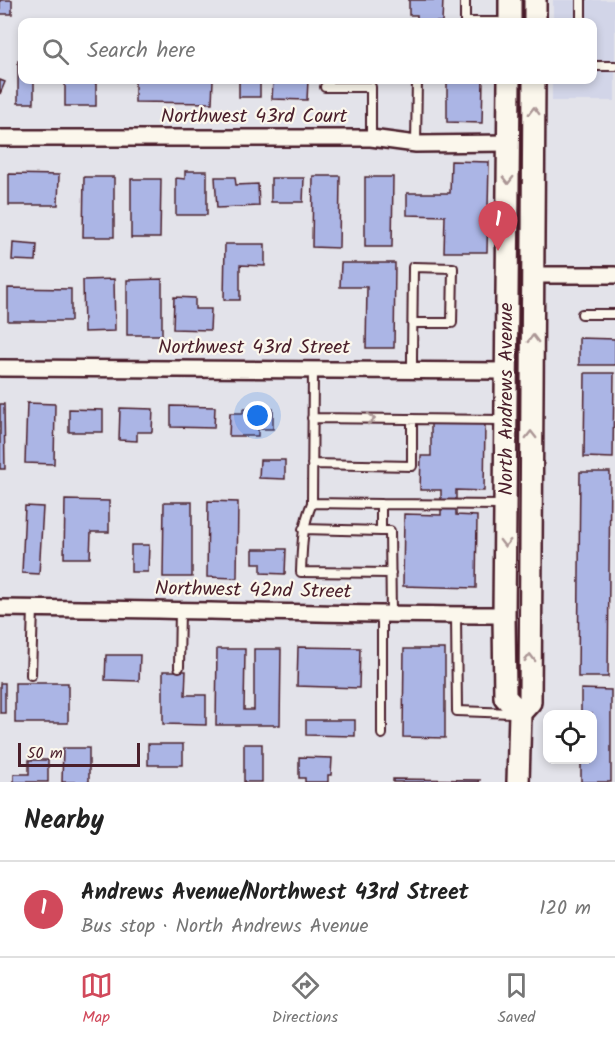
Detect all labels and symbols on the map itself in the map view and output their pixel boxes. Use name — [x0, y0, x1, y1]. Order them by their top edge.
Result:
street label: Northwest 43rd Court — [161, 101, 348, 133]
one-way arrow — [528, 107, 540, 116]
one-way arrow — [502, 175, 514, 184]
pin: 1 — [478, 202, 518, 251]
street label: North Andrews Avenue — [491, 303, 523, 496]
street label: Northwest 43rd Street — [158, 332, 350, 364]
one-way arrow — [527, 334, 539, 343]
your location — [243, 401, 272, 430]
one-way arrow — [366, 413, 375, 425]
one-way arrow — [525, 430, 537, 439]
one-way arrow — [499, 538, 511, 547]
street label: Northwest 42nd Street — [155, 573, 352, 609]
one-way arrow — [524, 654, 536, 663]
scale bar — [18, 740, 140, 768]

